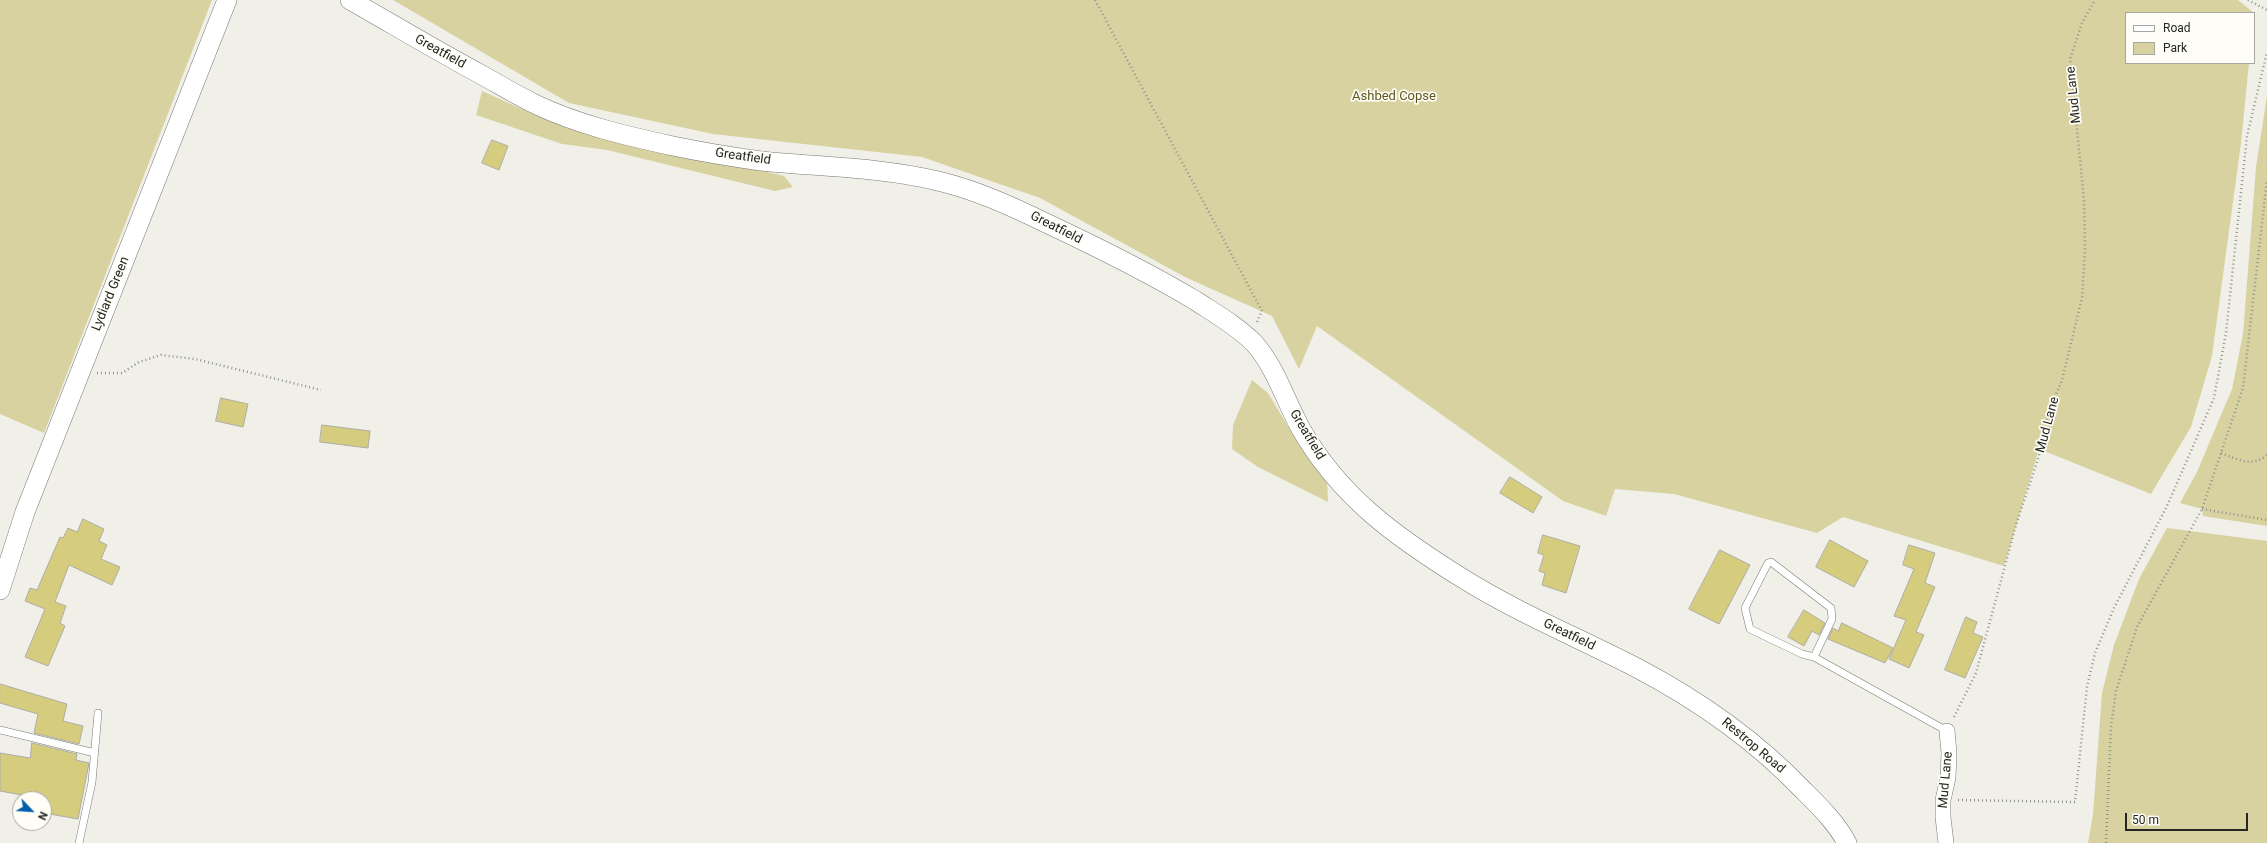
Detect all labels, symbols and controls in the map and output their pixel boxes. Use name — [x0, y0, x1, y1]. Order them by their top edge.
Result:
legend — [2125, 12, 2255, 64]
text: Road — [2163, 21, 2191, 35]
street label: Greatfield — [412, 32, 468, 72]
text: Park — [2163, 41, 2187, 55]
street label: Mud Lane — [2063, 66, 2085, 124]
park label: Ashbed Copse — [1352, 89, 1436, 105]
street label: Greatfield — [714, 145, 772, 169]
street label: Greatfield — [1028, 208, 1084, 248]
street label: Lydiard Green — [89, 255, 133, 333]
street label: Mud Lane — [2033, 395, 2063, 455]
street label: Greatfield — [1286, 407, 1328, 463]
street label: Greatfield — [1540, 616, 1598, 654]
street label: Restrop Road — [1718, 715, 1788, 777]
street label: Mud Lane — [1936, 751, 1956, 809]
north arrow — [12, 791, 52, 831]
scale bar — [2127, 805, 2250, 831]
text: N — [35, 810, 50, 822]
text: 50 m — [2132, 813, 2159, 827]

